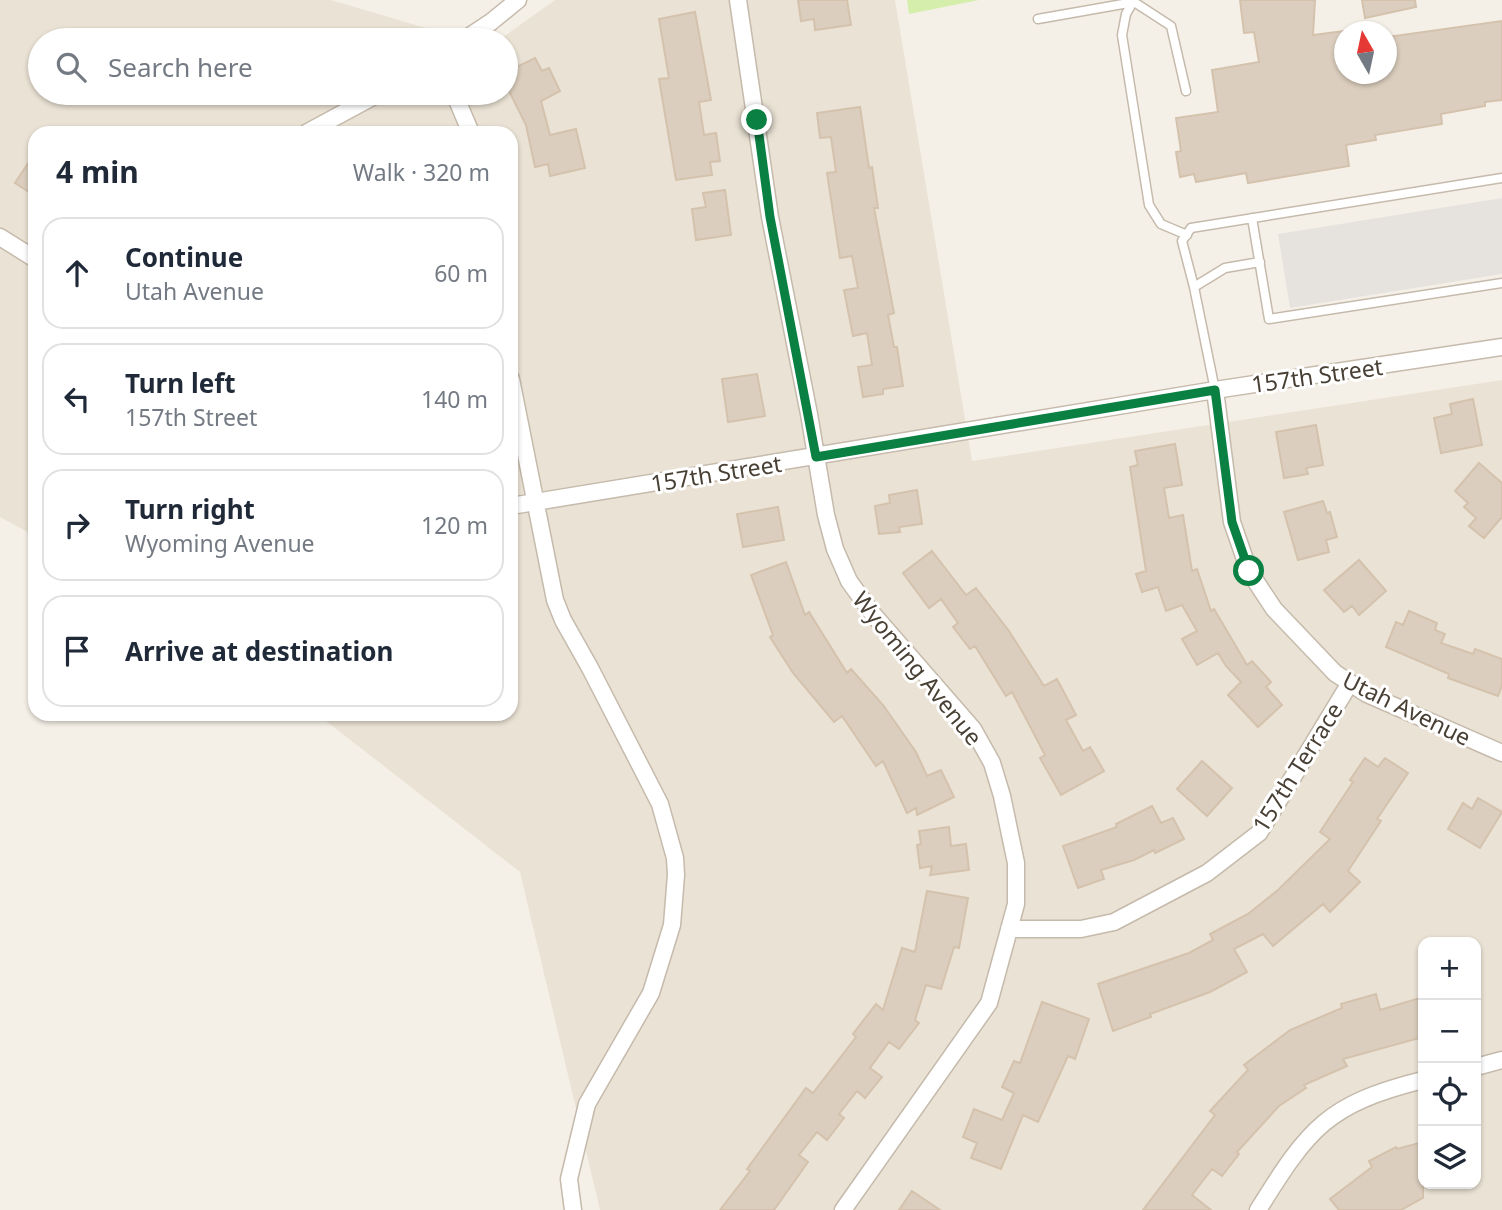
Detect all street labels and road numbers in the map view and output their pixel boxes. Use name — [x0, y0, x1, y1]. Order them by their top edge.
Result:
street label: 157th Street — [1249, 350, 1385, 400]
street label: 157th Street — [648, 447, 784, 499]
street label: Wyoming Avenue — [846, 584, 990, 752]
street label: Utah Avenue — [1338, 663, 1476, 753]
street label: 157th Terrace — [1244, 696, 1350, 838]

